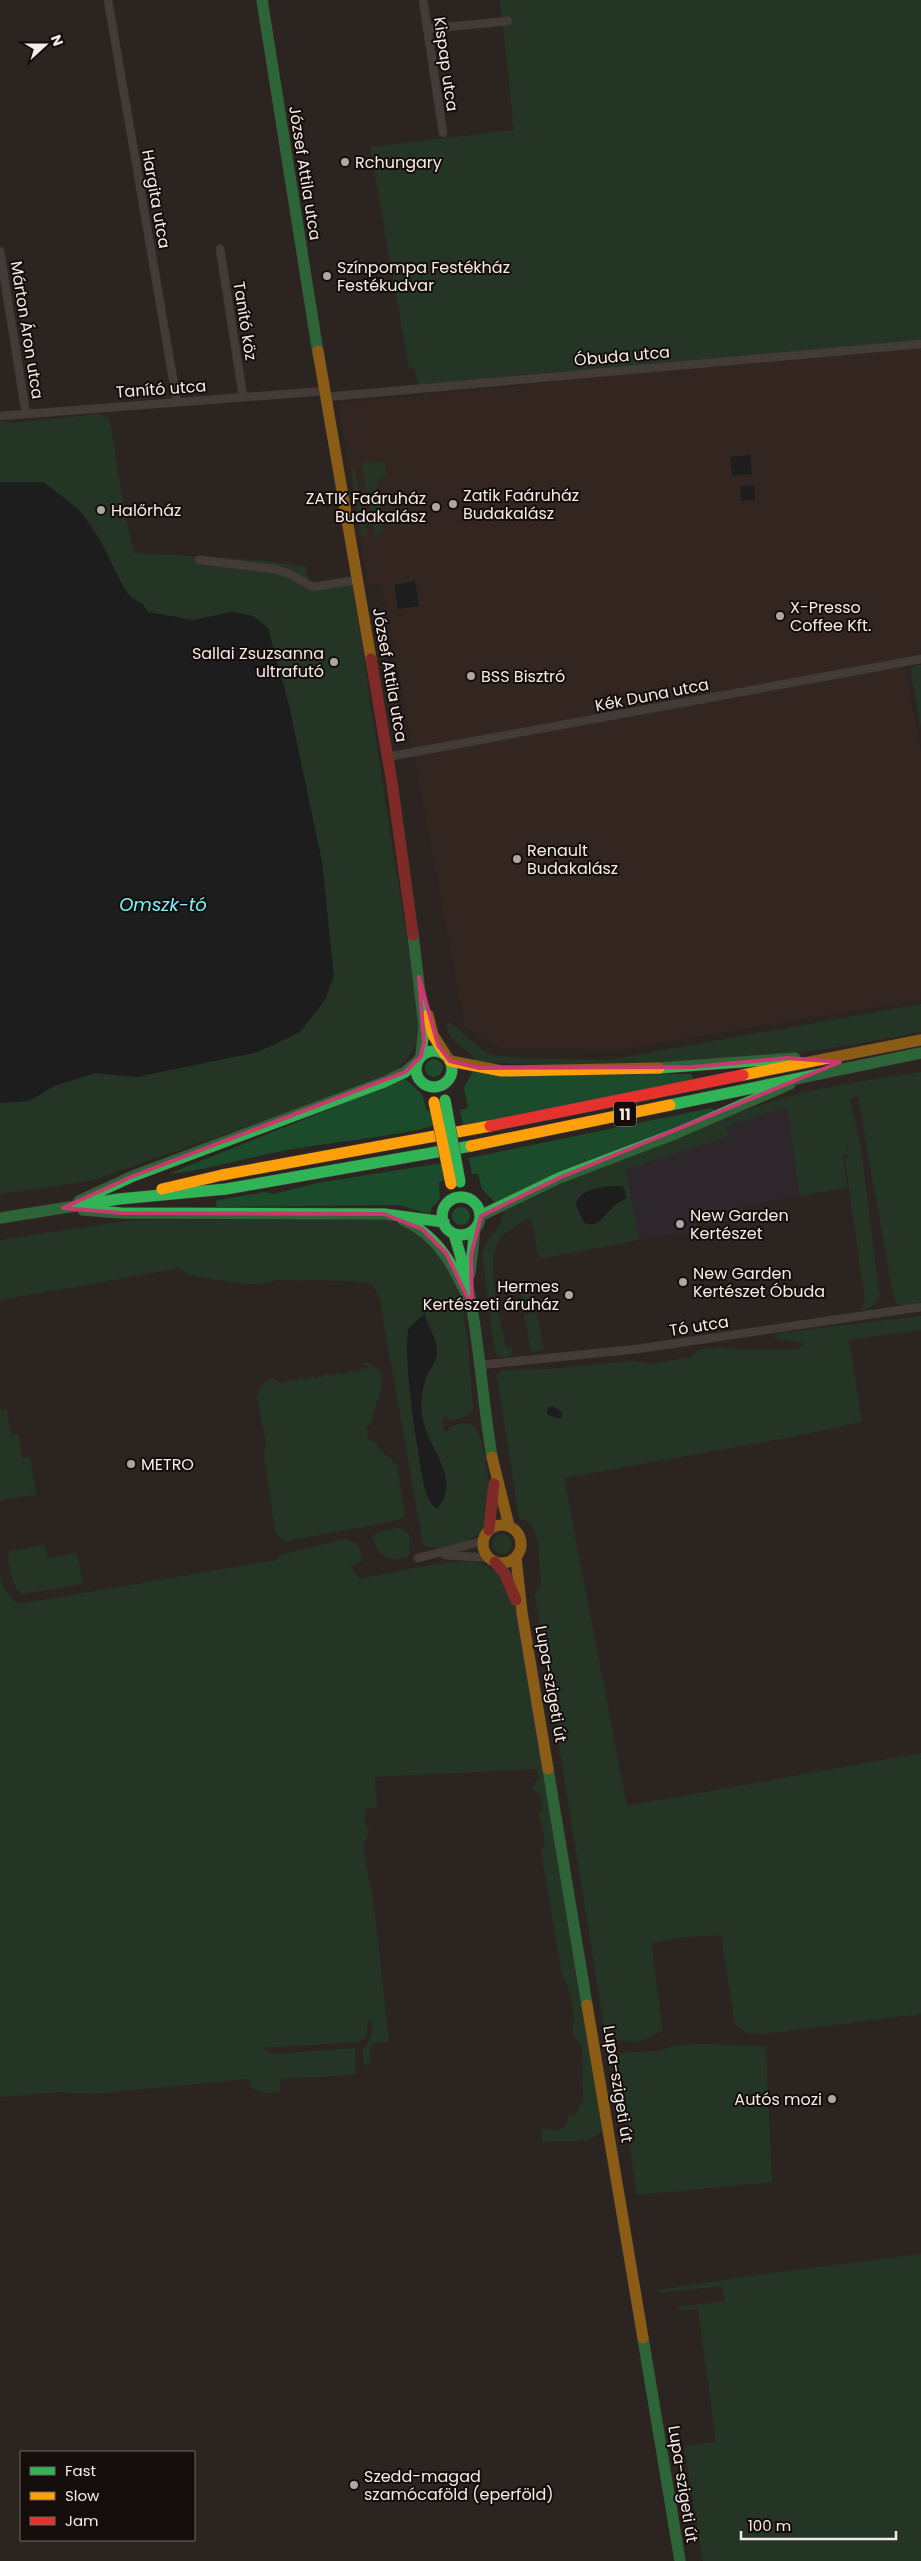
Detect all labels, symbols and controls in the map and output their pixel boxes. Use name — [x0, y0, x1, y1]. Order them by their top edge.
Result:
street label: Kispap utca — [428, 15, 464, 113]
north arrow — [20, 20, 70, 70]
text: N — [46, 32, 68, 49]
street label: József Attila utca — [283, 104, 327, 242]
street label: Hargita utca — [136, 148, 176, 250]
place label: Rchungary — [355, 151, 442, 174]
marker: Rchungary — [339, 156, 351, 168]
place label: Színpompa Festékház Festékudvar — [337, 256, 510, 297]
street label: Márton Áron utca — [5, 259, 49, 401]
marker: Színpompa Festékház Festékudvar — [321, 270, 333, 282]
street label: Tanító köz — [227, 280, 263, 362]
street label: Óbuda utca — [573, 340, 671, 372]
street label: Tanító utca — [115, 374, 207, 404]
place label: Zatik Faáruház Budakalász — [463, 484, 579, 525]
place label: ZATIK Faáruház Budakalász — [306, 487, 426, 528]
marker: Zatik Faáruház Budakalász — [447, 498, 459, 510]
place label: Halőrház — [111, 499, 181, 522]
marker: ZATIK Faáruház Budakalász — [430, 501, 442, 513]
marker: Halőrház — [95, 504, 107, 516]
place label: X-Presso Coffee Kft. — [790, 596, 871, 637]
street label: József Attila utca — [367, 606, 413, 744]
marker: X-Presso Coffee Kft. — [774, 610, 786, 622]
place label: Sallai Zsuzsanna ultrafutó — [192, 642, 324, 683]
marker: Sallai Zsuzsanna ultrafutó — [328, 656, 340, 668]
place label: BSS Bisztró — [481, 665, 565, 688]
marker: BSS Bisztró — [465, 670, 477, 682]
street label: Kék Duna utca — [593, 673, 711, 717]
place label: Renault Budakalász — [527, 839, 618, 880]
marker: Renault Budakalász — [511, 853, 523, 865]
water label: Omszk-tó — [119, 892, 207, 917]
road number: 11 — [614, 1102, 636, 1126]
place label: New Garden Kertészet — [690, 1204, 789, 1245]
marker: New Garden Kertészet — [674, 1218, 686, 1230]
place label: New Garden Kertészet Óbuda — [693, 1262, 825, 1303]
place label: Hermes Kertészeti áruház — [423, 1275, 559, 1316]
marker: New Garden Kertészet Óbuda — [677, 1276, 689, 1288]
marker: Hermes Kertészeti áruház — [563, 1289, 575, 1301]
street label: Tó utca — [668, 1310, 730, 1342]
place label: METRO — [141, 1453, 194, 1476]
marker: METRO — [125, 1458, 137, 1470]
street label: Lupa-szigeti út — [529, 1624, 573, 1744]
street label: Lupa-szigeti út — [597, 2024, 639, 2144]
place label: Autós mozi — [734, 2088, 822, 2111]
marker: Autós mozi — [826, 2093, 838, 2105]
street label: Lupa-szigeti út — [662, 2424, 704, 2544]
legend — [20, 2451, 195, 2541]
text: Fast — [65, 2460, 96, 2481]
place label: Szedd-magad szamócaföld (eperföld) — [364, 2465, 554, 2506]
marker: Szedd-magad szamócaföld (eperföld) — [348, 2479, 360, 2491]
text: Slow — [65, 2485, 100, 2506]
scale bar — [741, 2508, 896, 2540]
text: Jam — [65, 2510, 99, 2531]
text: 100 m — [748, 2515, 791, 2536]

